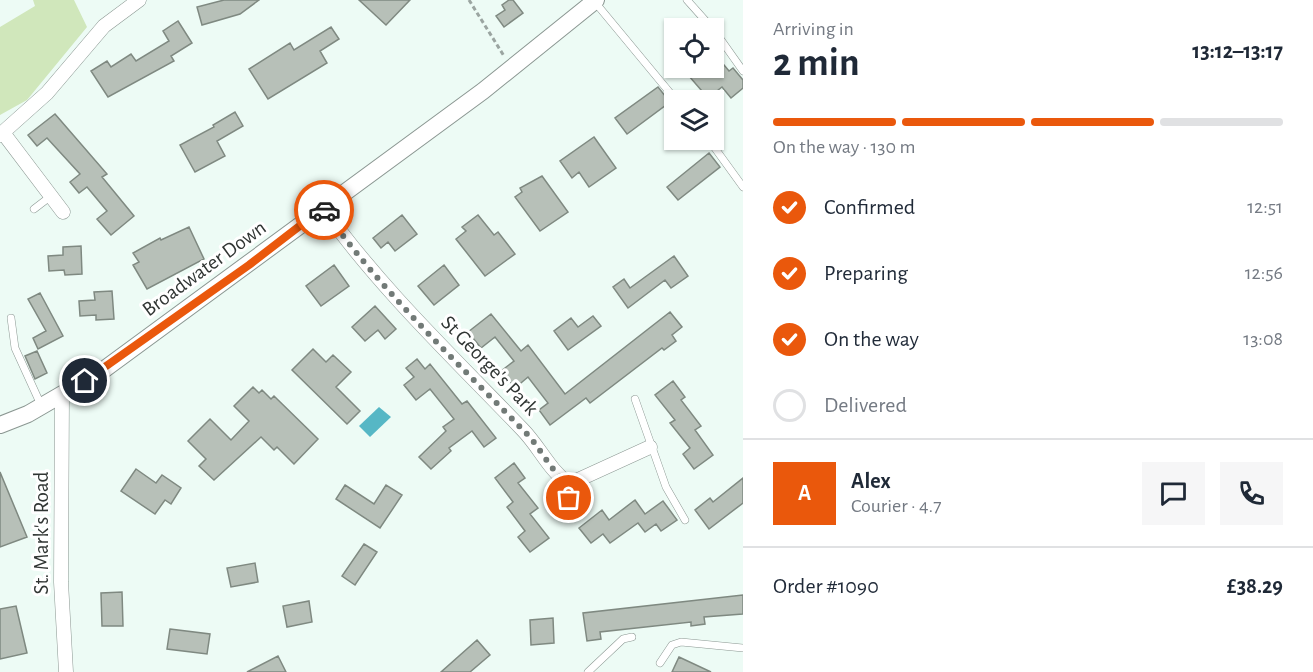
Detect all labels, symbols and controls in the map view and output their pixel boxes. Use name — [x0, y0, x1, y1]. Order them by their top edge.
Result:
map controls — [664, 18, 724, 150]
button: locate — [664, 18, 724, 78]
text: Arriving in — [773, 19, 854, 39]
text: 13:12–13:17 — [1192, 40, 1283, 62]
text: 2 min — [773, 44, 860, 83]
button: layers — [664, 90, 724, 150]
text: On the way · 130 m — [773, 137, 915, 157]
courier — [294, 180, 354, 240]
icon: check — [773, 191, 806, 224]
icon: car — [308, 194, 341, 227]
text: Confirmed — [824, 196, 915, 218]
text: 12:51 — [1247, 197, 1283, 217]
street label: Broadwater Down — [139, 217, 270, 320]
icon: check — [773, 257, 806, 290]
text: Preparing — [824, 262, 908, 284]
text: 12:56 — [1245, 263, 1283, 283]
street label: St George's Park — [437, 312, 542, 419]
icon: check — [773, 323, 806, 356]
text: On the way — [824, 328, 919, 350]
text: 13:08 — [1243, 329, 1283, 349]
pin — [59, 355, 110, 406]
icon: home — [68, 364, 101, 397]
text: Delivered — [824, 394, 907, 416]
button: chat — [1142, 462, 1205, 525]
button: phone — [1220, 462, 1283, 525]
text: Alex — [851, 470, 891, 492]
street label: St. Mark's Road — [31, 471, 52, 594]
pin — [543, 472, 594, 523]
icon: bag — [552, 481, 585, 514]
text: A — [798, 482, 811, 504]
text: Courier · 4.7 — [851, 496, 942, 516]
text: Order #1090 — [773, 575, 879, 597]
text: £38.29 — [1227, 575, 1283, 597]

